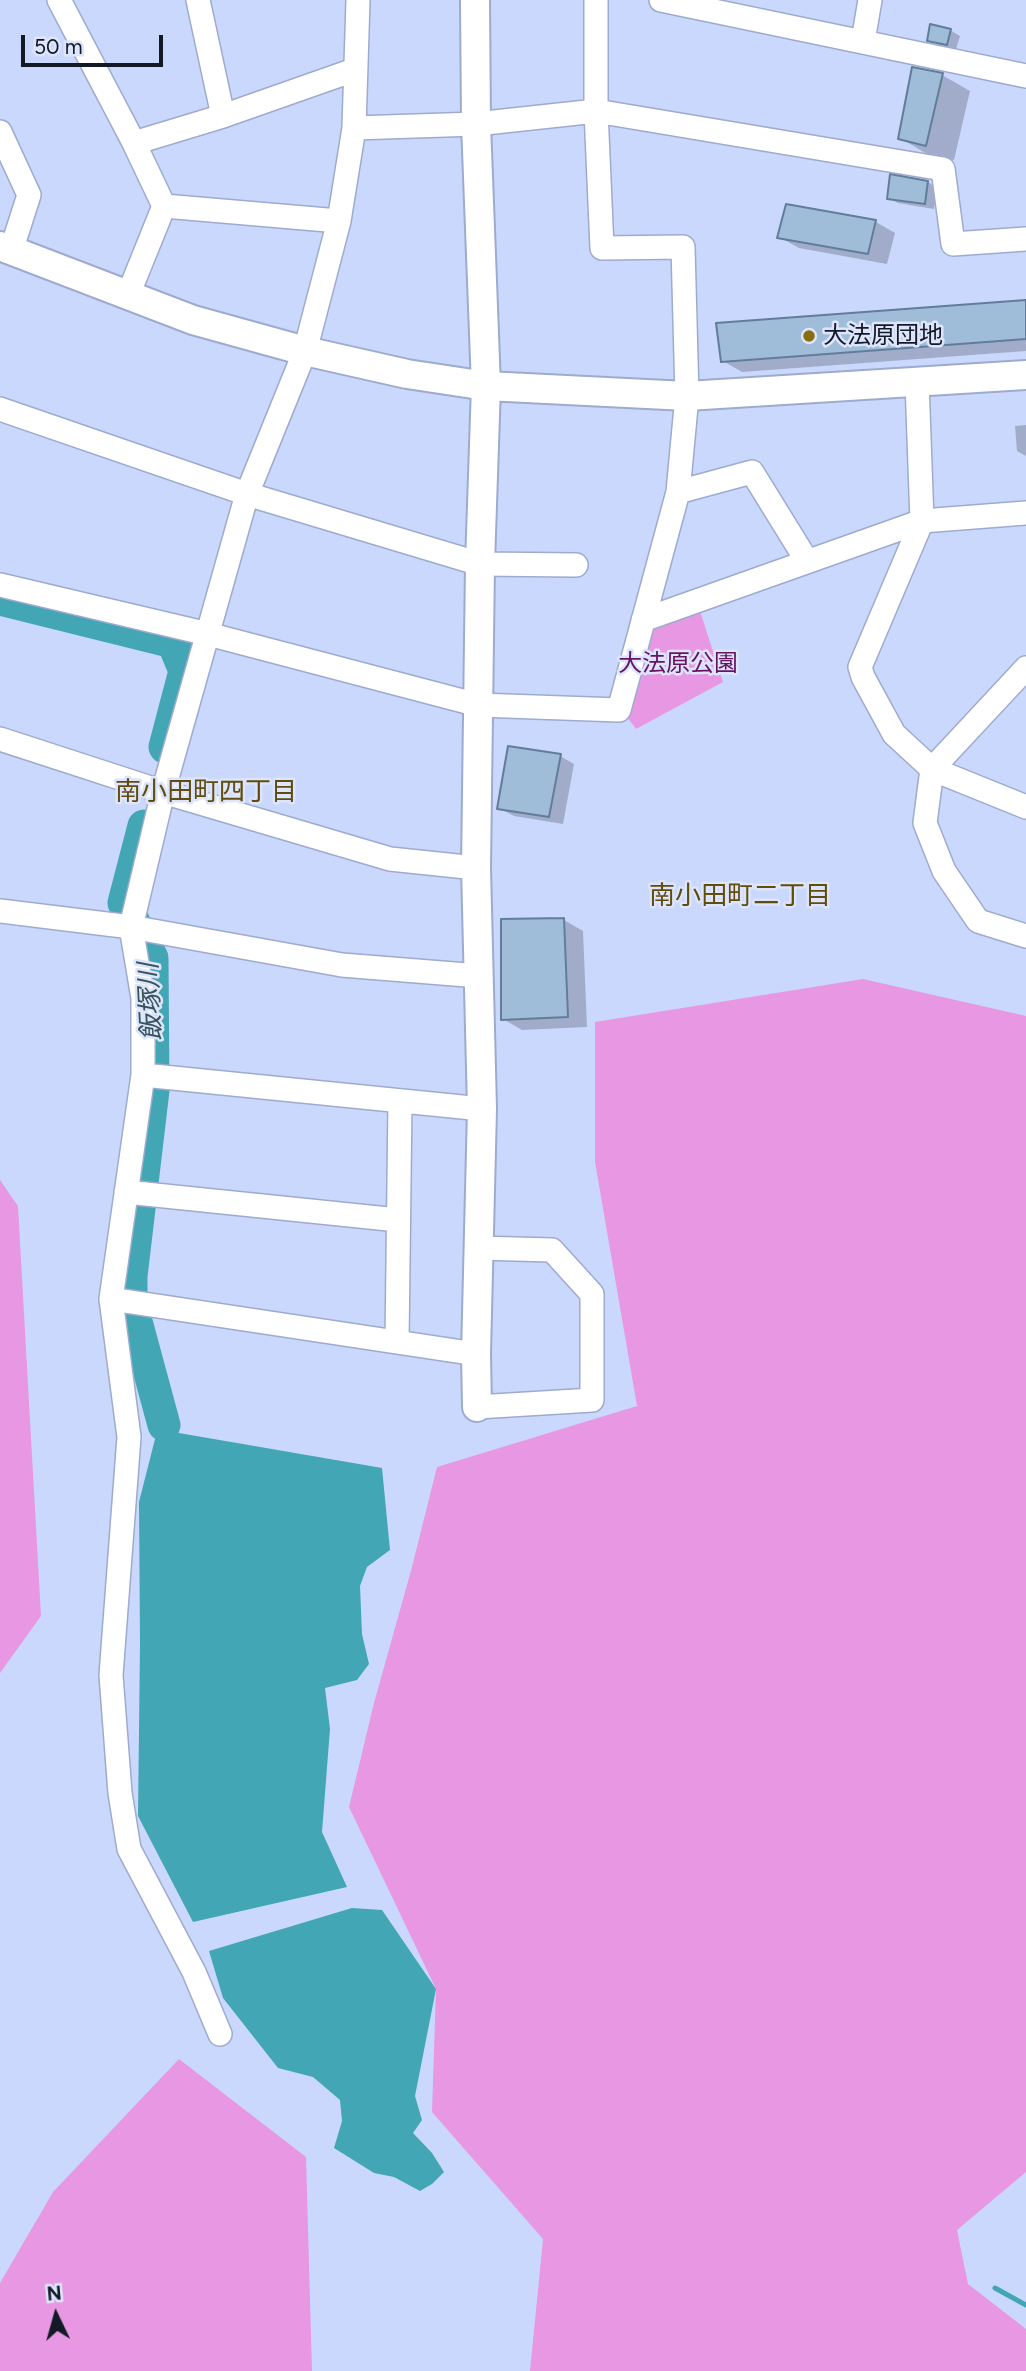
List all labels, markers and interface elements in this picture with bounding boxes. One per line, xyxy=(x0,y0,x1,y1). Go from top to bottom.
scale bar xyxy=(24,21,166,65)
text: 50 m xyxy=(34,34,83,59)
place label: 大法原団地 xyxy=(823,322,943,350)
marker: 大法原団地 xyxy=(801,328,817,344)
park label: 大法原公園 xyxy=(618,650,738,678)
district label: 南小田町四丁目 xyxy=(115,776,297,808)
district label: 南小田町二丁目 xyxy=(649,880,831,912)
water label: 飯塚川 xyxy=(133,962,169,1042)
north arrow xyxy=(21,2280,91,2350)
text: N xyxy=(46,2281,62,2306)

